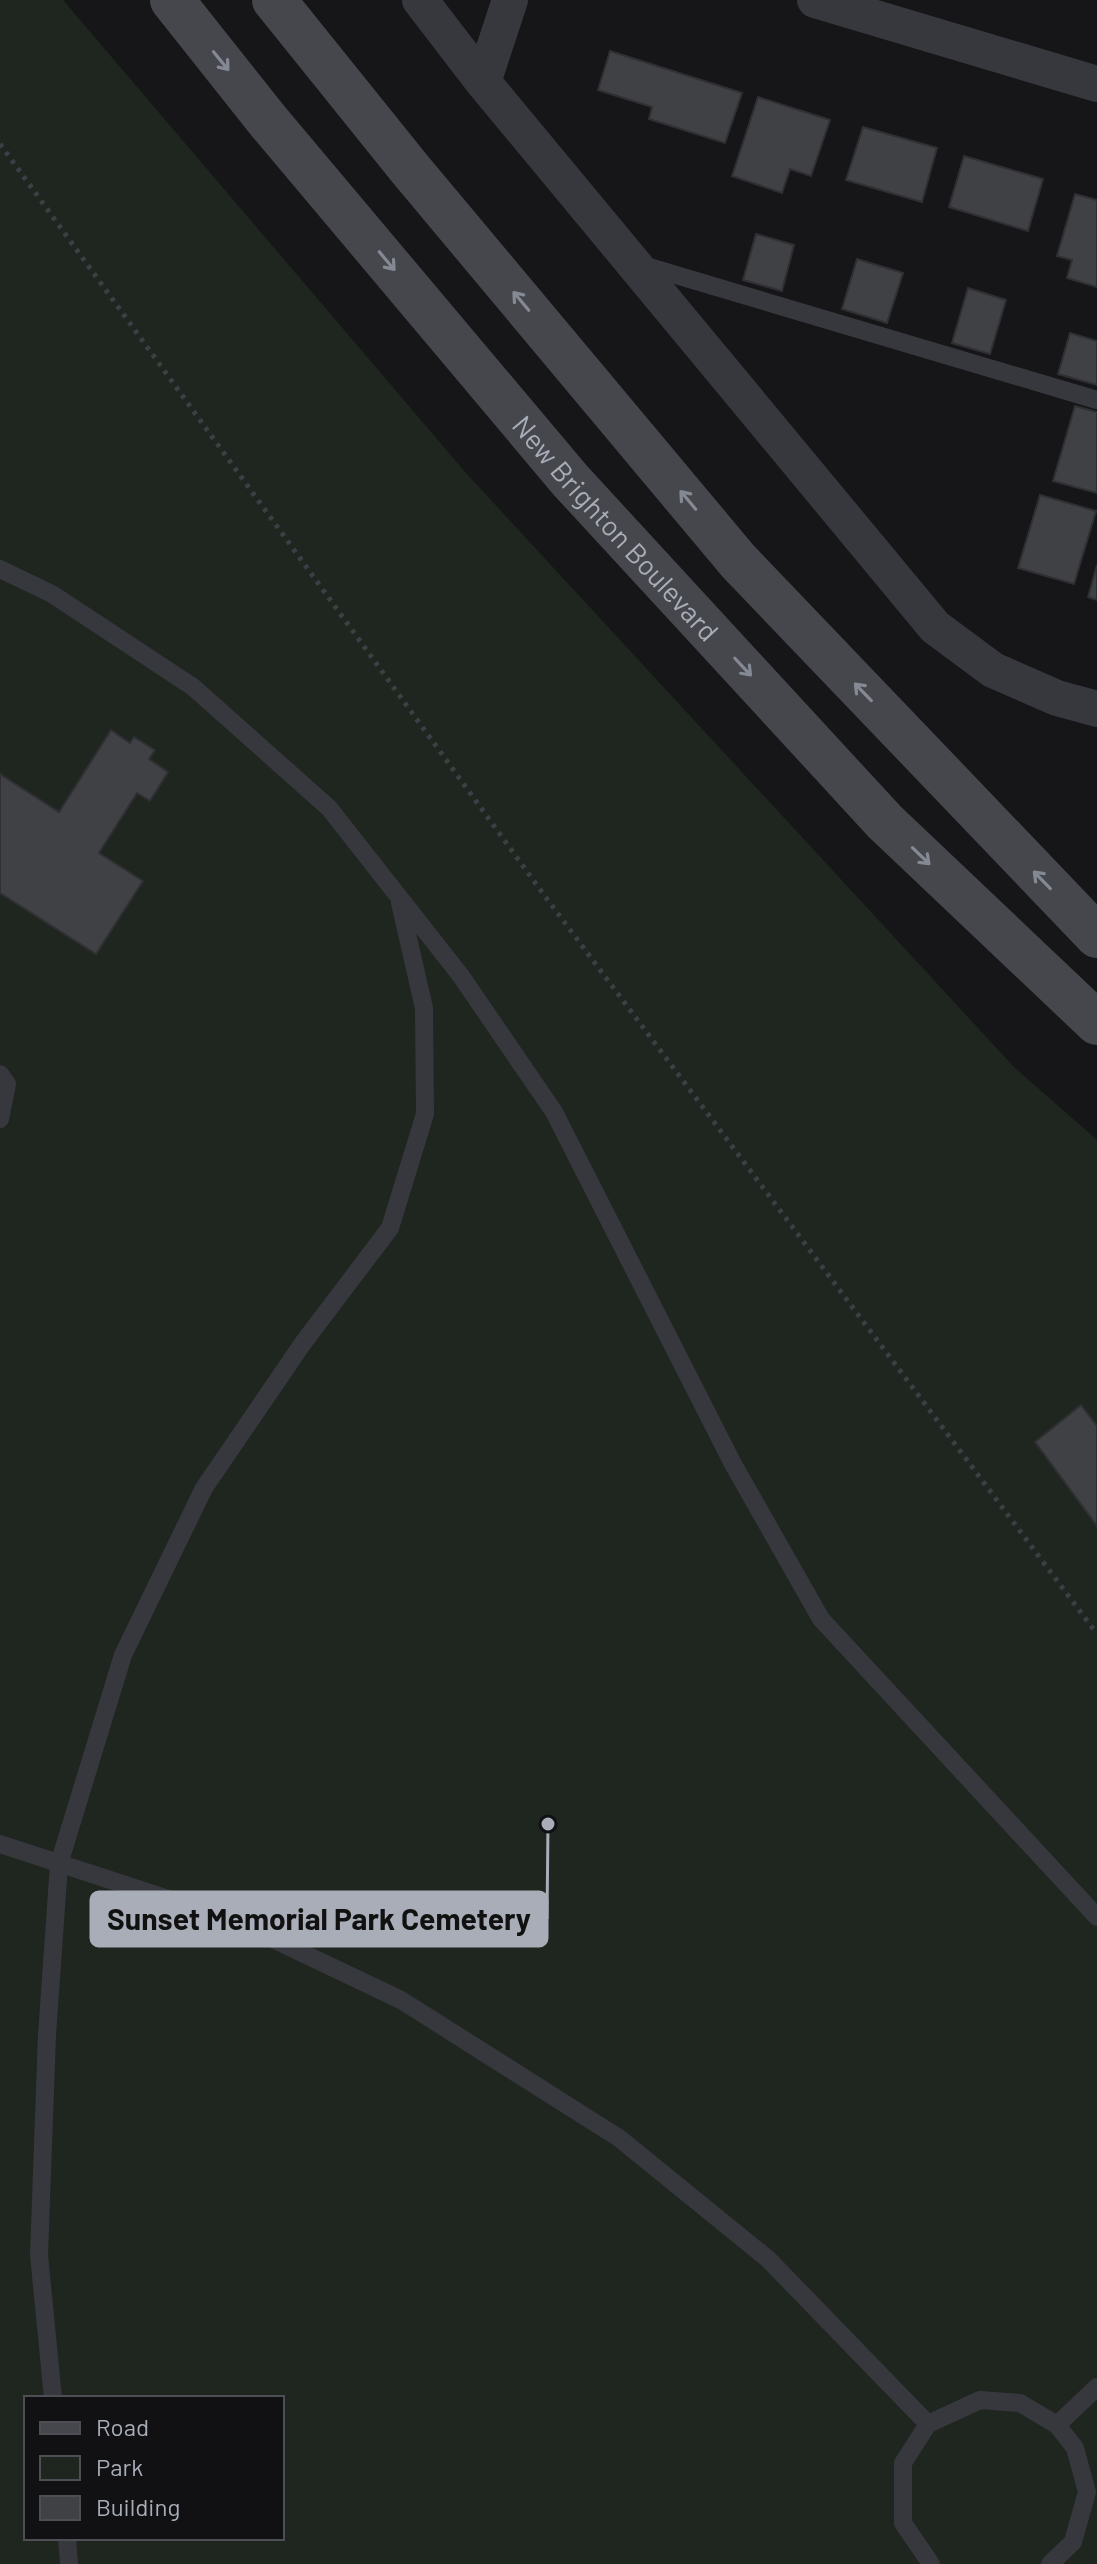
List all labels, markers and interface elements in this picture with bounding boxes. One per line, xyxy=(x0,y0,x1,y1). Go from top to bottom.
one-way arrow xyxy=(212,50,230,71)
one-way arrow xyxy=(378,251,396,271)
one-way arrow xyxy=(512,291,530,312)
street label: New Brighton Boulevard xyxy=(506,408,726,648)
one-way arrow xyxy=(679,491,697,511)
one-way arrow xyxy=(733,657,751,677)
one-way arrow xyxy=(854,682,873,702)
one-way arrow xyxy=(911,847,931,866)
one-way arrow xyxy=(1034,871,1052,891)
callout: Sunset Memorial Park Cemetery xyxy=(91,1892,547,1946)
text: Sunset Memorial Park Cemetery xyxy=(107,1900,531,1936)
legend xyxy=(24,2396,284,2540)
text: Road xyxy=(96,2412,149,2441)
text: Park xyxy=(96,2452,143,2481)
text: Building xyxy=(96,2492,180,2521)

